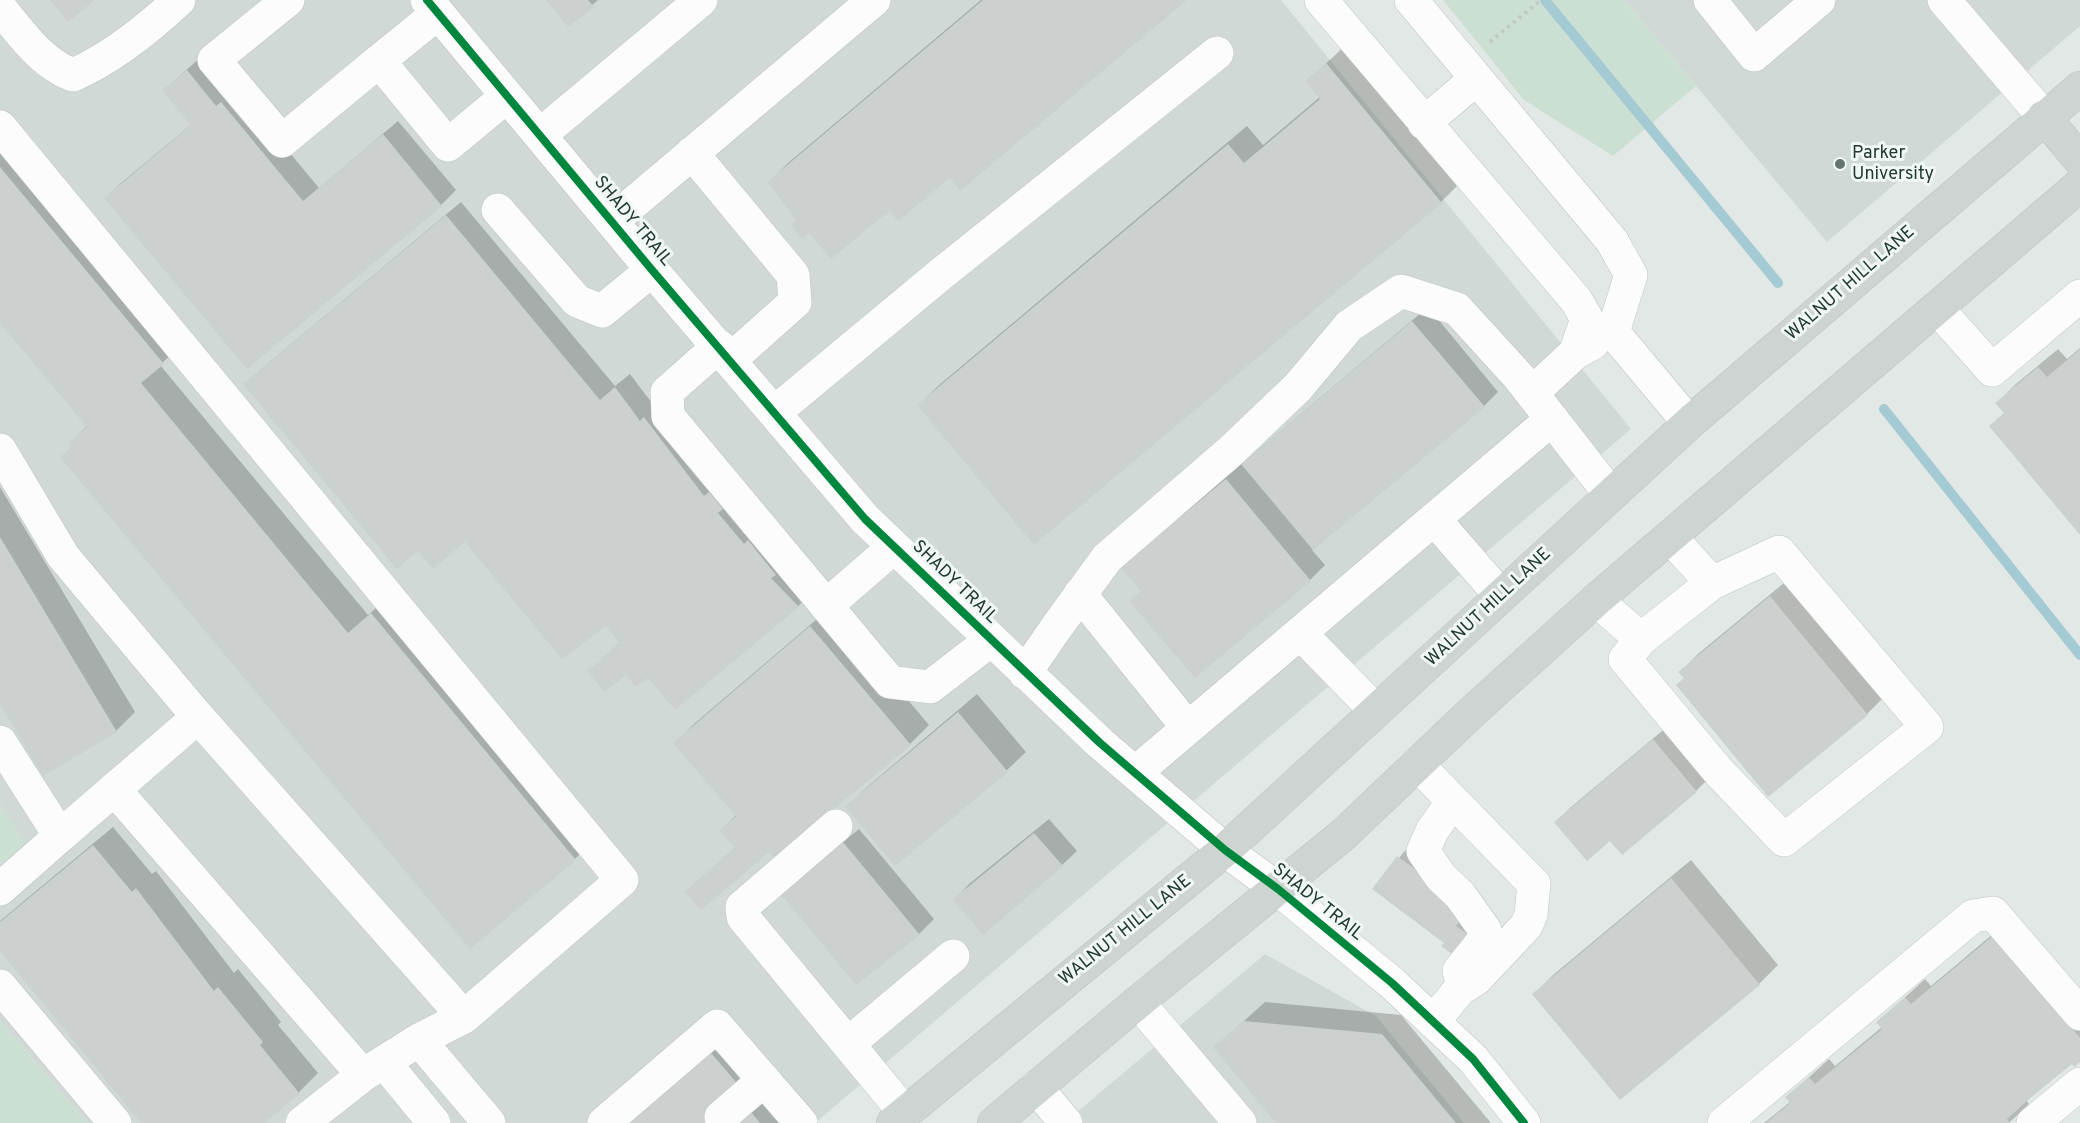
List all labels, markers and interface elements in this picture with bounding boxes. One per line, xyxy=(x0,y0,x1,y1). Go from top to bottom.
place label: Parker University xyxy=(1852,143,1934,186)
marker: Parker University xyxy=(1833,157,1847,171)
street label: SHADY TRAIL xyxy=(588,173,676,271)
street label: WALNUT HILL LANE xyxy=(1782,222,1920,346)
street label: SHADY TRAIL xyxy=(907,537,1001,629)
street label: WALNUT HILL LANE xyxy=(1422,544,1556,672)
street label: SHADY TRAIL xyxy=(1267,860,1367,946)
street label: WALNUT HILL LANE xyxy=(1056,871,1196,991)

